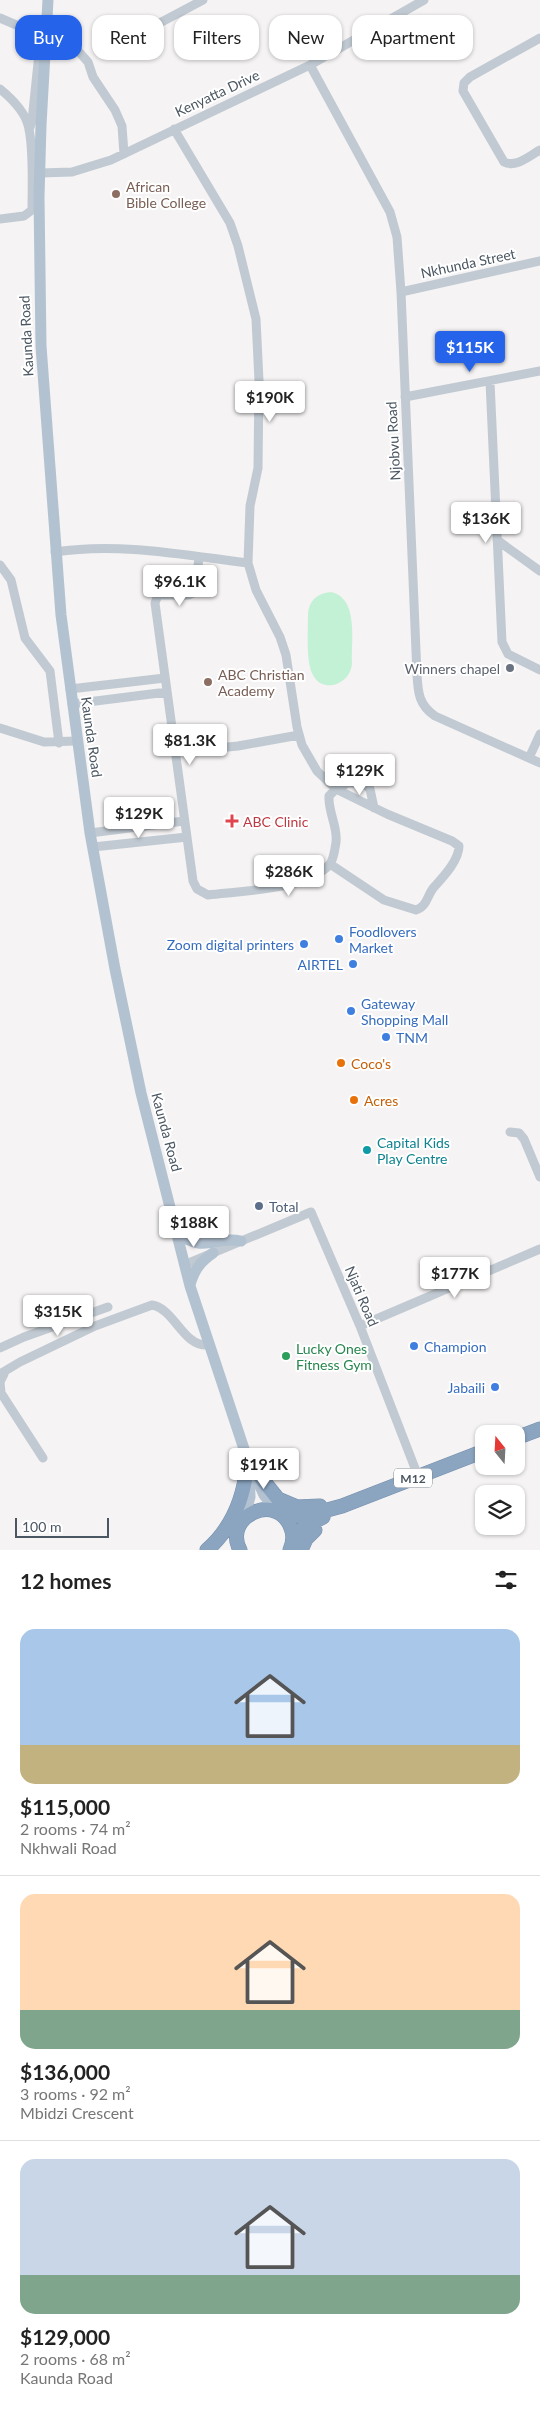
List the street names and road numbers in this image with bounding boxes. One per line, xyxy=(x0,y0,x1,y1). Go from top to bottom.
street label: Kenyatta Drive xyxy=(172,66,262,120)
street label: Nkhunda Street xyxy=(419,245,517,281)
street label: Kaunda Road xyxy=(15,295,37,377)
street label: Njobvu Road xyxy=(382,401,404,481)
street label: Kaunda Road xyxy=(78,696,106,778)
street label: Kaunda Road xyxy=(148,1091,186,1173)
street label: Njati Road xyxy=(342,1263,382,1329)
road number: M12 xyxy=(394,1469,432,1488)

